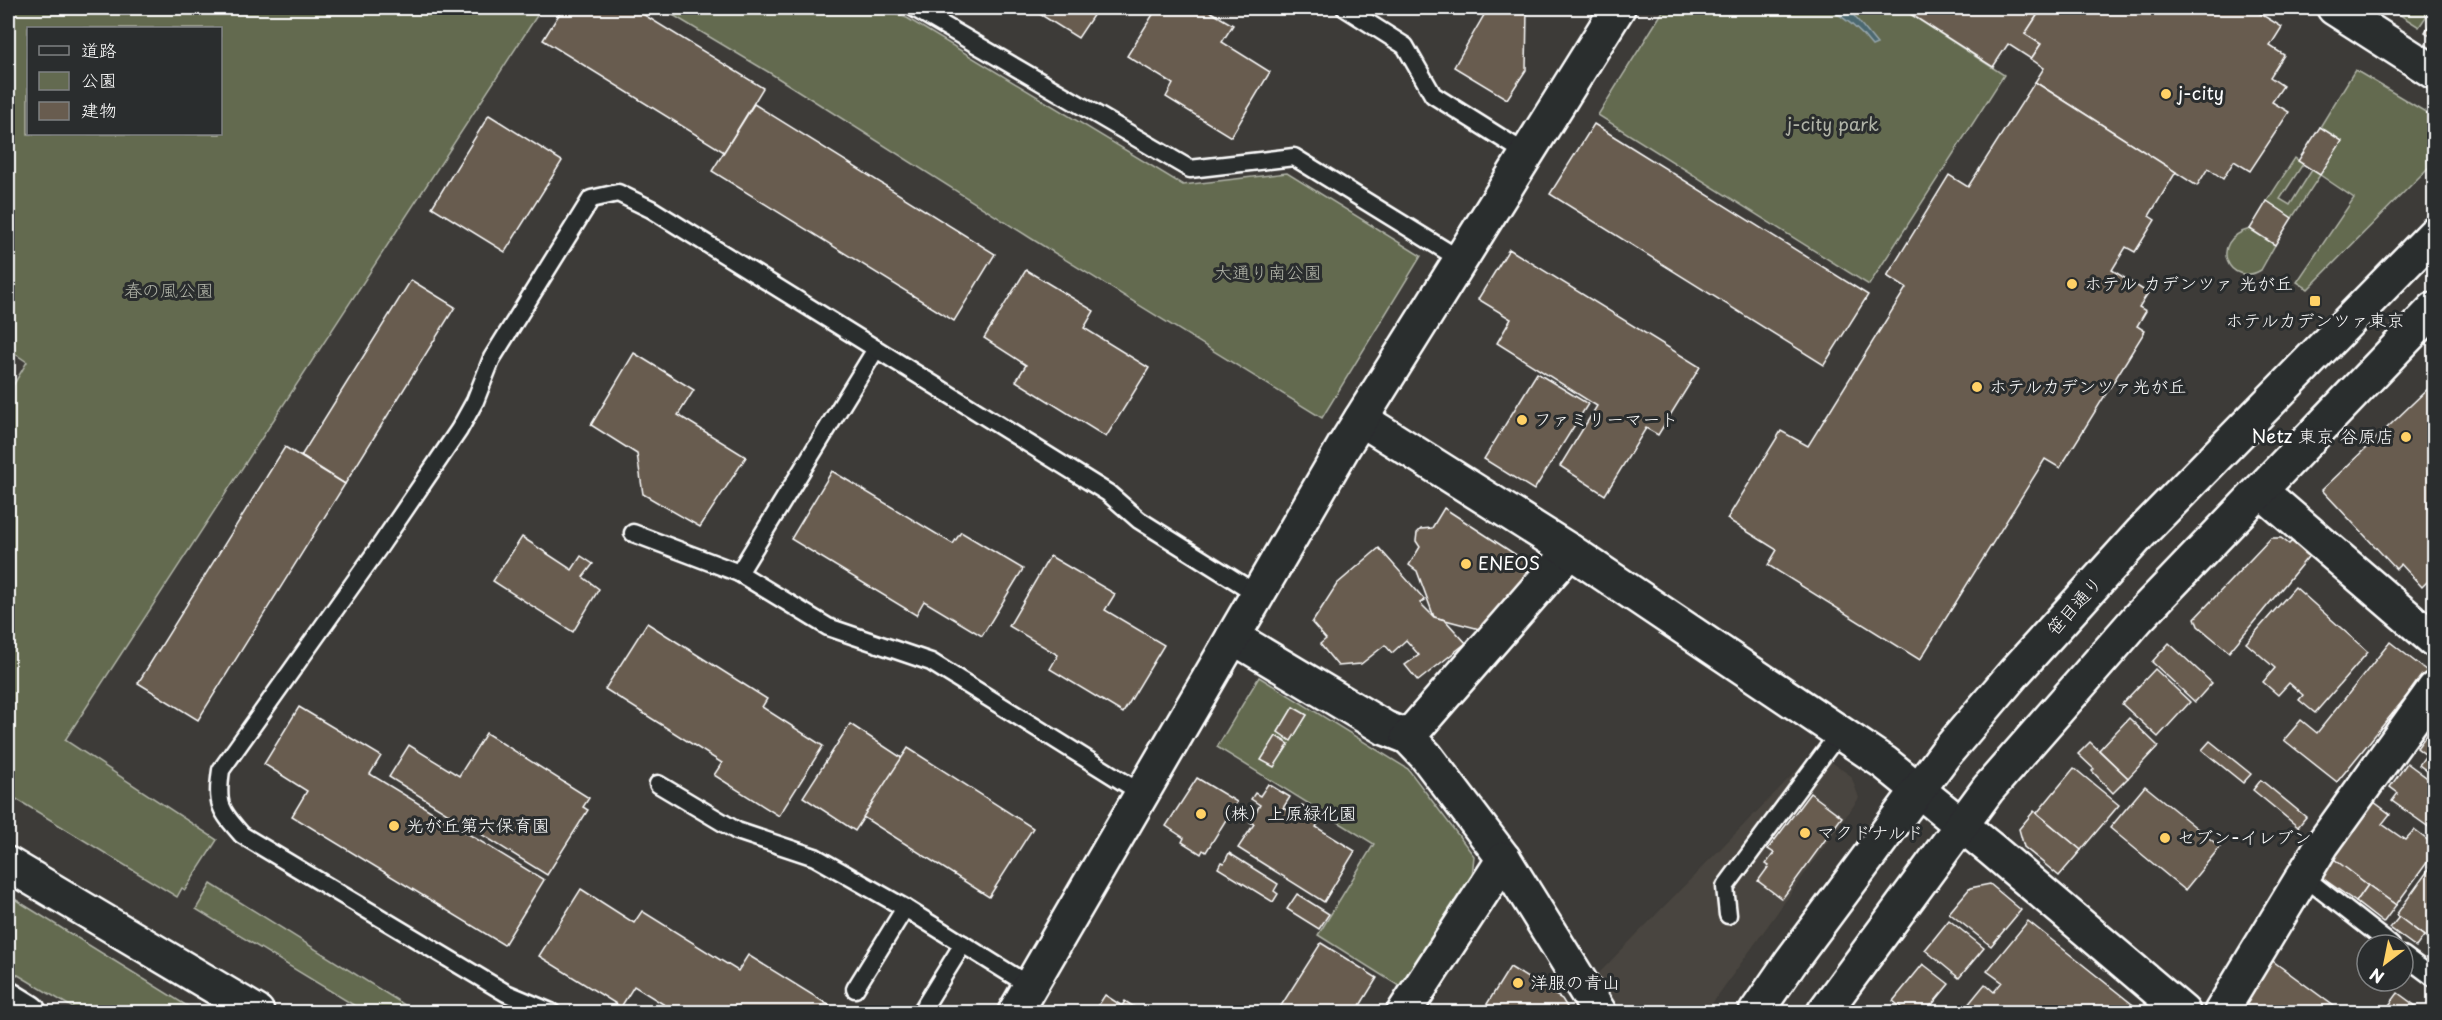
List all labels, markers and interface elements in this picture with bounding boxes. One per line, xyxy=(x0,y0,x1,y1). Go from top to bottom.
legend xyxy=(27,27,222,135)
text: 道路 xyxy=(81,36,117,63)
text: 公園 xyxy=(81,66,117,93)
place label: j-city xyxy=(2176,79,2224,106)
marker: j-city xyxy=(2159,87,2173,101)
text: 建物 xyxy=(81,96,117,123)
park label: j-city park xyxy=(1785,110,1879,137)
park label: 大通り南公園 xyxy=(1214,258,1322,285)
place label: ホテル カデンツァ 光が丘 xyxy=(2084,269,2293,296)
park label: 春の風公園 xyxy=(124,276,214,303)
marker: ホテル カデンツァ 光が丘 xyxy=(2065,277,2079,291)
marker: ホテルカデンツァ東京 xyxy=(2308,294,2322,308)
place label: ホテルカデンツァ東京 xyxy=(2225,306,2405,333)
place label: ホテルカデンツァ光が丘 xyxy=(1989,372,2186,399)
marker: ホテルカデンツァ光が丘 xyxy=(1970,380,1984,394)
place label: ファミリーマート xyxy=(1534,405,1678,432)
marker: ファミリーマート xyxy=(1515,413,1529,427)
place label: Netz 東京 谷原店 xyxy=(2251,422,2394,449)
marker: Netz 東京 谷原店 xyxy=(2399,430,2413,444)
place label: ENEOS xyxy=(1478,549,1540,576)
marker: ENEOS xyxy=(1459,557,1473,571)
street label: 笹目通り xyxy=(2040,569,2108,641)
place label: （株）上原緑化園 xyxy=(1213,799,1357,826)
marker: （株）上原緑化園 xyxy=(1194,807,1208,821)
place label: 光が丘第六保育園 xyxy=(406,811,550,838)
place label: マクドナルド xyxy=(1817,818,1924,845)
marker: 光が丘第六保育園 xyxy=(387,819,401,833)
place label: セブン-イレブン xyxy=(2177,823,2312,850)
marker: マクドナルド xyxy=(1798,826,1812,840)
marker: セブン-イレブン xyxy=(2158,831,2172,845)
north arrow xyxy=(2355,933,2415,993)
text: N xyxy=(2365,963,2388,990)
place label: 洋服の青山 xyxy=(1530,968,1620,995)
marker: 洋服の青山 xyxy=(1511,976,1525,990)

